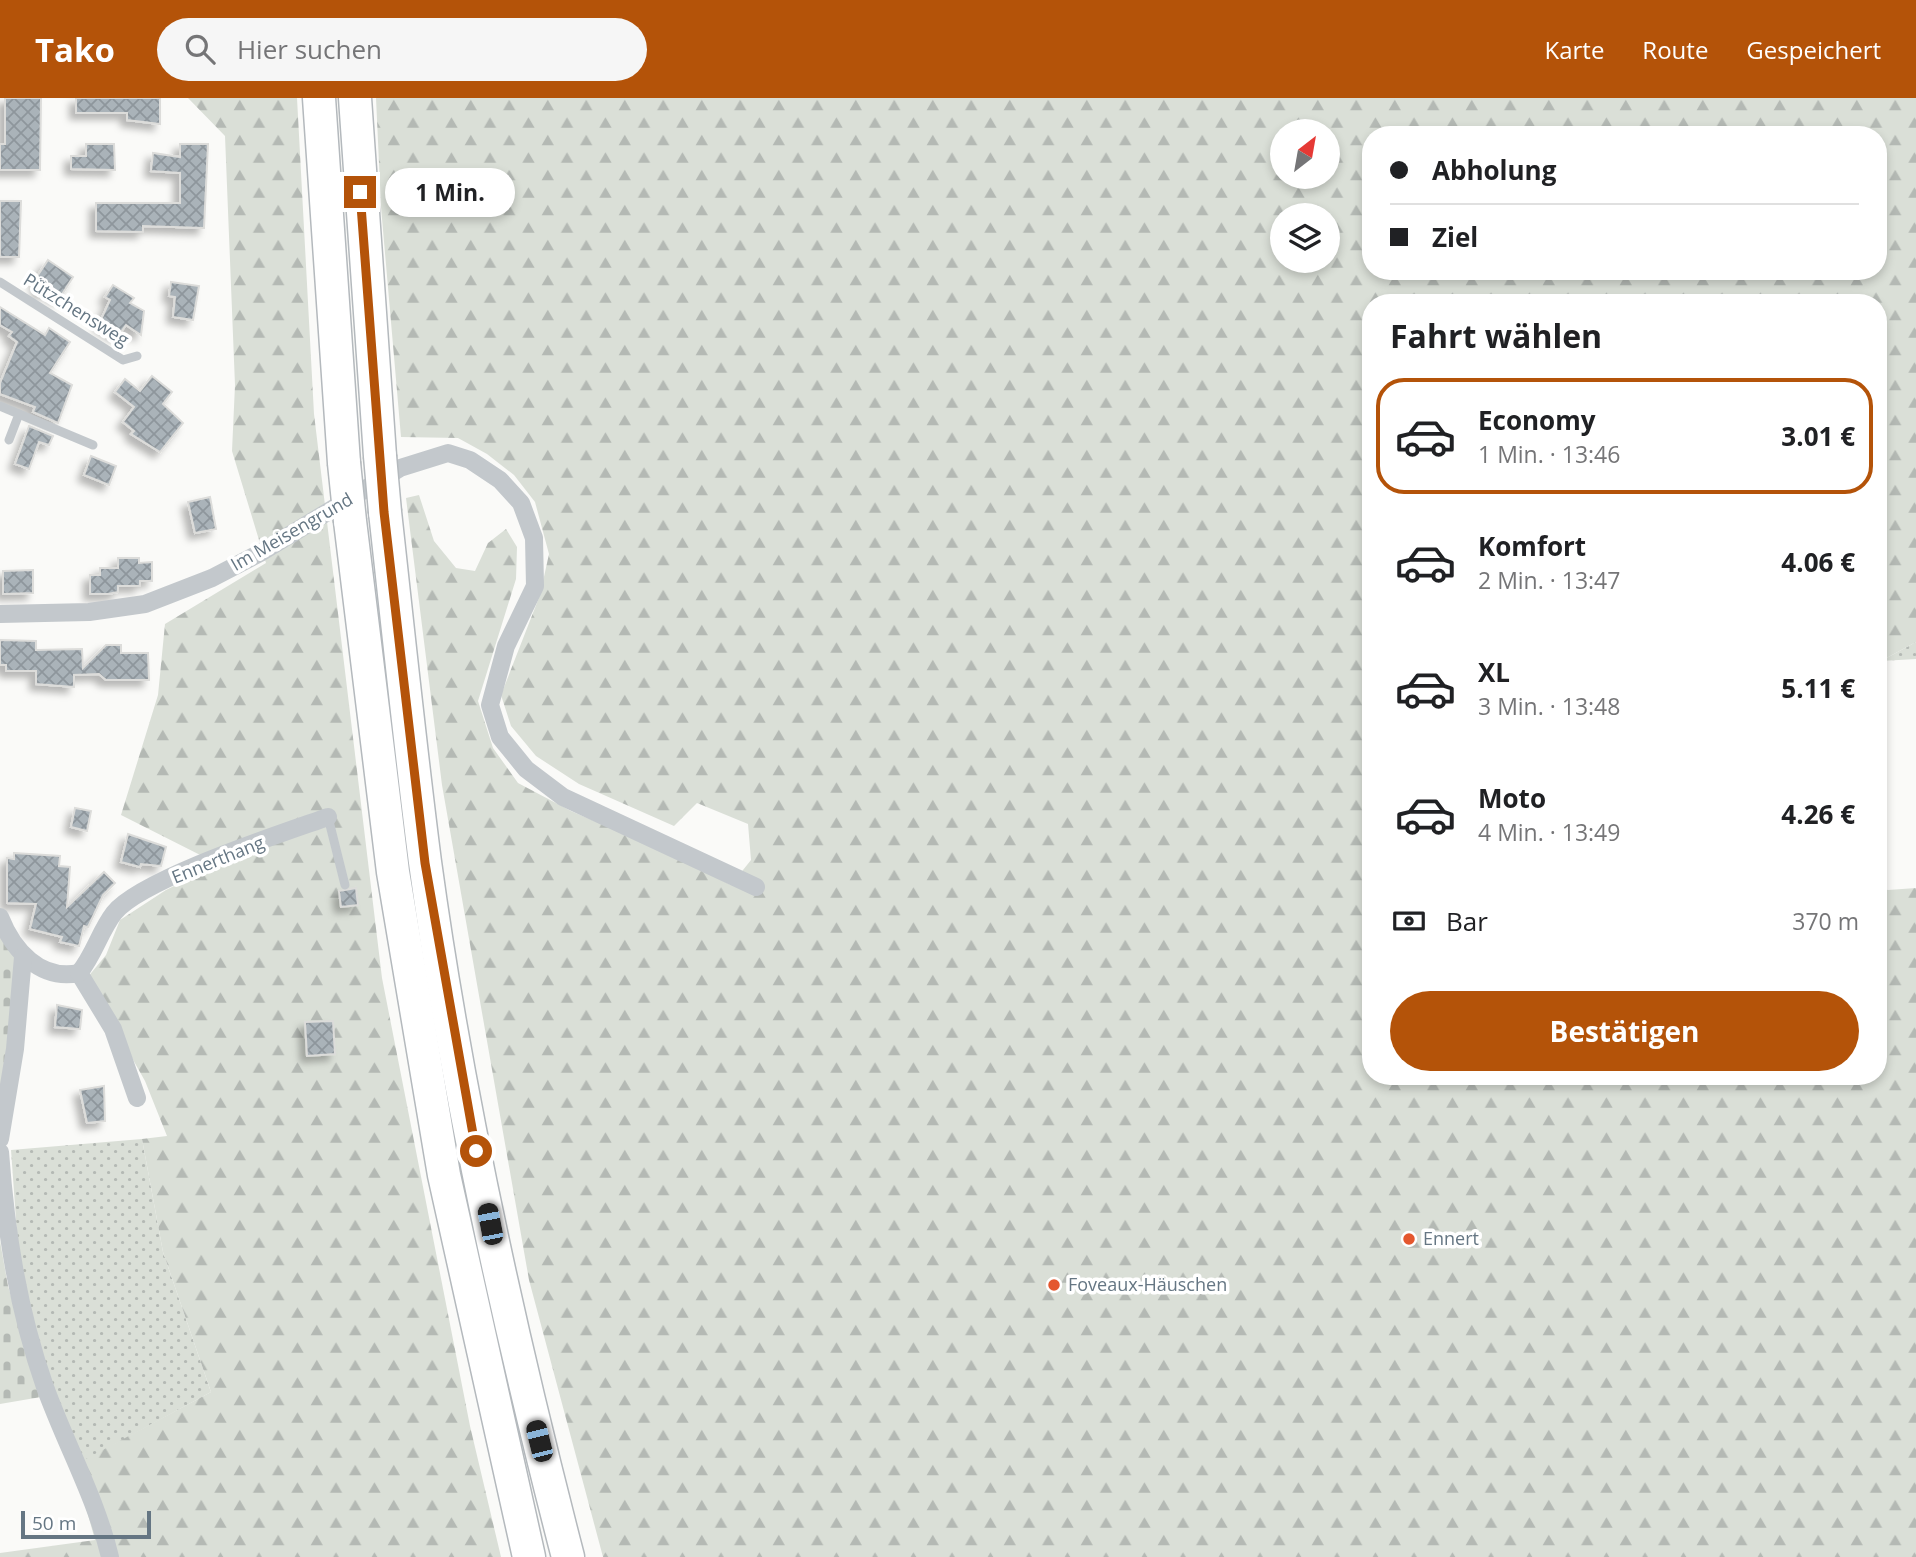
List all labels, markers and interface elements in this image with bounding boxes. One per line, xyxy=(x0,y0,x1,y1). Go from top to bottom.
search box xyxy=(157,18,647,81)
text: Tako xyxy=(35,27,115,72)
icon: search xyxy=(181,30,219,68)
text: Hier suchen xyxy=(237,31,382,67)
text: Karte xyxy=(1544,33,1604,66)
text: Route xyxy=(1642,33,1708,66)
text: Gespeichert xyxy=(1746,33,1881,66)
north arrow xyxy=(1270,119,1340,189)
map controls xyxy=(1270,119,1340,273)
text: Abholung xyxy=(1432,152,1556,188)
callout: 1 Min. xyxy=(384,168,514,217)
route end xyxy=(344,176,376,208)
text: 1 Min. xyxy=(415,176,485,208)
button: layers xyxy=(1270,203,1340,273)
text: Ziel xyxy=(1432,219,1478,255)
street label: Pützchensweg xyxy=(19,267,134,351)
text: Fahrt wählen xyxy=(1390,314,1602,357)
text: Economy xyxy=(1478,402,1596,438)
icon: car xyxy=(1394,405,1457,468)
text: 3.01 € xyxy=(1781,418,1855,454)
text: 1 Min. · 13:46 xyxy=(1478,438,1620,470)
street label: Im Meisengrund xyxy=(226,486,357,576)
text: Komfort xyxy=(1478,528,1586,564)
icon: car xyxy=(1394,531,1457,594)
text: 4.06 € xyxy=(1781,544,1855,580)
text: 2 Min. · 13:47 xyxy=(1478,564,1620,596)
text: XL xyxy=(1478,654,1510,690)
icon: car xyxy=(1394,657,1457,720)
text: 5.11 € xyxy=(1781,670,1855,706)
text: 3 Min. · 13:48 xyxy=(1478,690,1620,722)
text: Moto xyxy=(1478,780,1546,816)
icon: car xyxy=(1394,783,1457,846)
text: 4.26 € xyxy=(1781,796,1855,832)
text: 4 Min. · 13:49 xyxy=(1478,816,1620,848)
street label: Ennerthang xyxy=(168,830,268,889)
icon: cash xyxy=(1390,902,1428,940)
text: Bar xyxy=(1446,903,1488,939)
text: 370 m xyxy=(1792,905,1859,937)
button: Bestätigen xyxy=(1390,991,1859,1071)
route start xyxy=(460,1135,492,1167)
car xyxy=(476,1201,505,1247)
place label: Ennert xyxy=(1423,1226,1479,1250)
marker: Ennert xyxy=(1401,1231,1417,1247)
place label: Foveaux-Häuschen xyxy=(1068,1272,1227,1296)
marker: Foveaux-Häuschen xyxy=(1046,1277,1062,1293)
car xyxy=(524,1418,555,1464)
scale bar xyxy=(21,1508,150,1540)
text: 50 m xyxy=(32,1510,76,1536)

